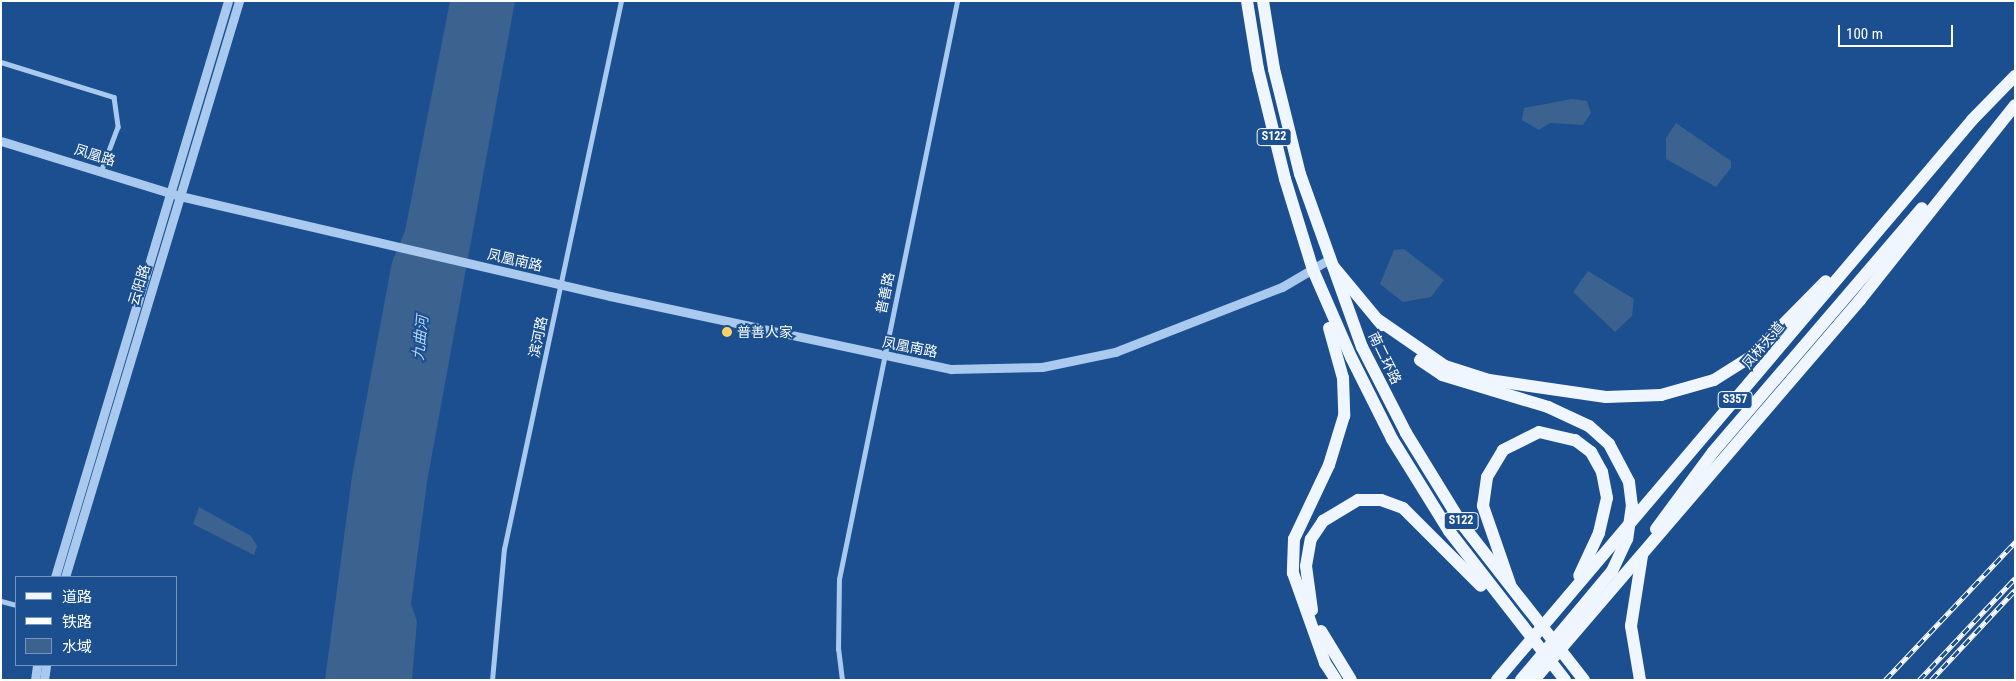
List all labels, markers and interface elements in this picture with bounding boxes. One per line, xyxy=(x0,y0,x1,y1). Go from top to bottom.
scale bar xyxy=(1841,15,1956,47)
text: 100 m xyxy=(1846,25,1883,43)
road number: S122 xyxy=(1256,128,1292,146)
street label: 凤凰路 xyxy=(72,141,118,169)
street label: 凤凰南路 xyxy=(486,246,544,274)
street label: 云阳路 xyxy=(125,262,153,308)
street label: 普善路 xyxy=(872,271,898,315)
water label: 九曲河 xyxy=(410,315,432,361)
street label: 滨河路 xyxy=(525,315,551,359)
street label: 凤林大道 xyxy=(1739,318,1787,372)
place label: 普善人家 xyxy=(737,324,793,340)
marker: 普善人家 xyxy=(721,326,733,338)
street label: 南二环路 xyxy=(1365,329,1405,387)
street label: 凤凰南路 xyxy=(881,333,939,361)
road number: S357 xyxy=(1718,390,1752,410)
road number: S122 xyxy=(1444,512,1478,530)
legend xyxy=(15,576,178,666)
text: 道路 xyxy=(62,588,92,606)
text: 铁路 xyxy=(62,613,92,631)
text: 水域 xyxy=(62,638,92,656)

